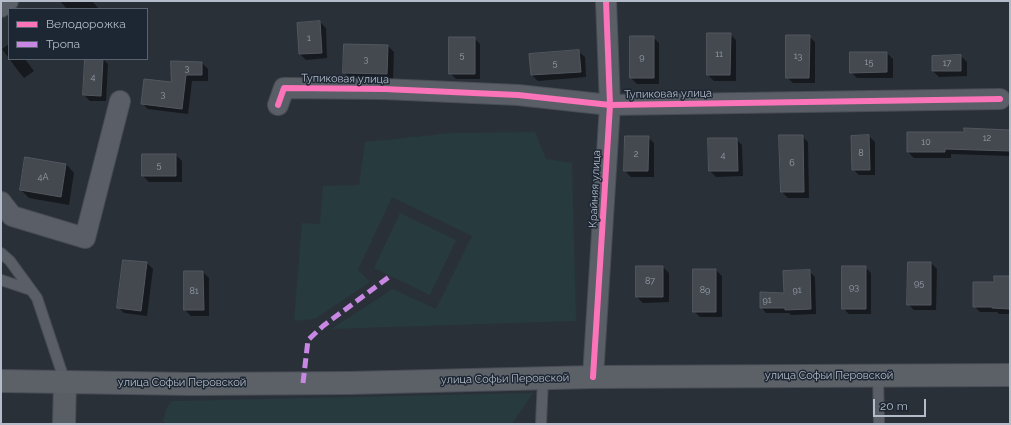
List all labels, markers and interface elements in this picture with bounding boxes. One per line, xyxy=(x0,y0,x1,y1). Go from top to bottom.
legend xyxy=(8,8,148,60)
text: Велодорожка xyxy=(46,17,126,31)
house number: 1 xyxy=(307,33,311,43)
text: Тропа xyxy=(46,37,80,51)
house number: 11 xyxy=(715,49,723,59)
house number: 5 xyxy=(460,50,464,60)
house number: 13 xyxy=(794,51,802,61)
house number: 9 xyxy=(639,52,645,62)
house number: 3 xyxy=(364,54,368,64)
house number: 15 xyxy=(865,57,873,67)
house number: 5 xyxy=(553,58,557,68)
house number: 17 xyxy=(943,58,951,68)
house number: 3 xyxy=(185,63,189,73)
house number: 4 xyxy=(91,72,95,82)
street label: Тупиковая улица xyxy=(301,72,389,86)
street label: Тупиковая улица xyxy=(624,87,712,101)
house number: 3 xyxy=(161,89,165,99)
house number: 12 xyxy=(983,133,991,143)
house number: 10 xyxy=(921,137,931,147)
house number: 8 xyxy=(858,148,864,158)
house number: 2 xyxy=(634,149,638,159)
street label: Крайняя улица xyxy=(586,150,604,228)
house number: 4 xyxy=(721,150,725,160)
house number: 6 xyxy=(789,158,795,168)
house number: 5 xyxy=(157,160,161,170)
house number: 4А xyxy=(38,172,48,182)
house number: 87 xyxy=(645,276,655,286)
house number: 95 xyxy=(914,278,924,288)
house number: 93 xyxy=(849,282,859,292)
house number: 89 xyxy=(700,285,710,295)
house number: 91 xyxy=(792,285,802,295)
house number: 81 xyxy=(189,286,199,296)
house number: 91 xyxy=(762,295,772,305)
street label: улица Софьи Перовской xyxy=(765,369,893,383)
street label: улица Софьи Перовской xyxy=(441,371,569,387)
street label: улица Софьи Перовской xyxy=(118,376,246,390)
scale bar xyxy=(875,391,928,417)
text: 20 m xyxy=(880,399,908,413)

